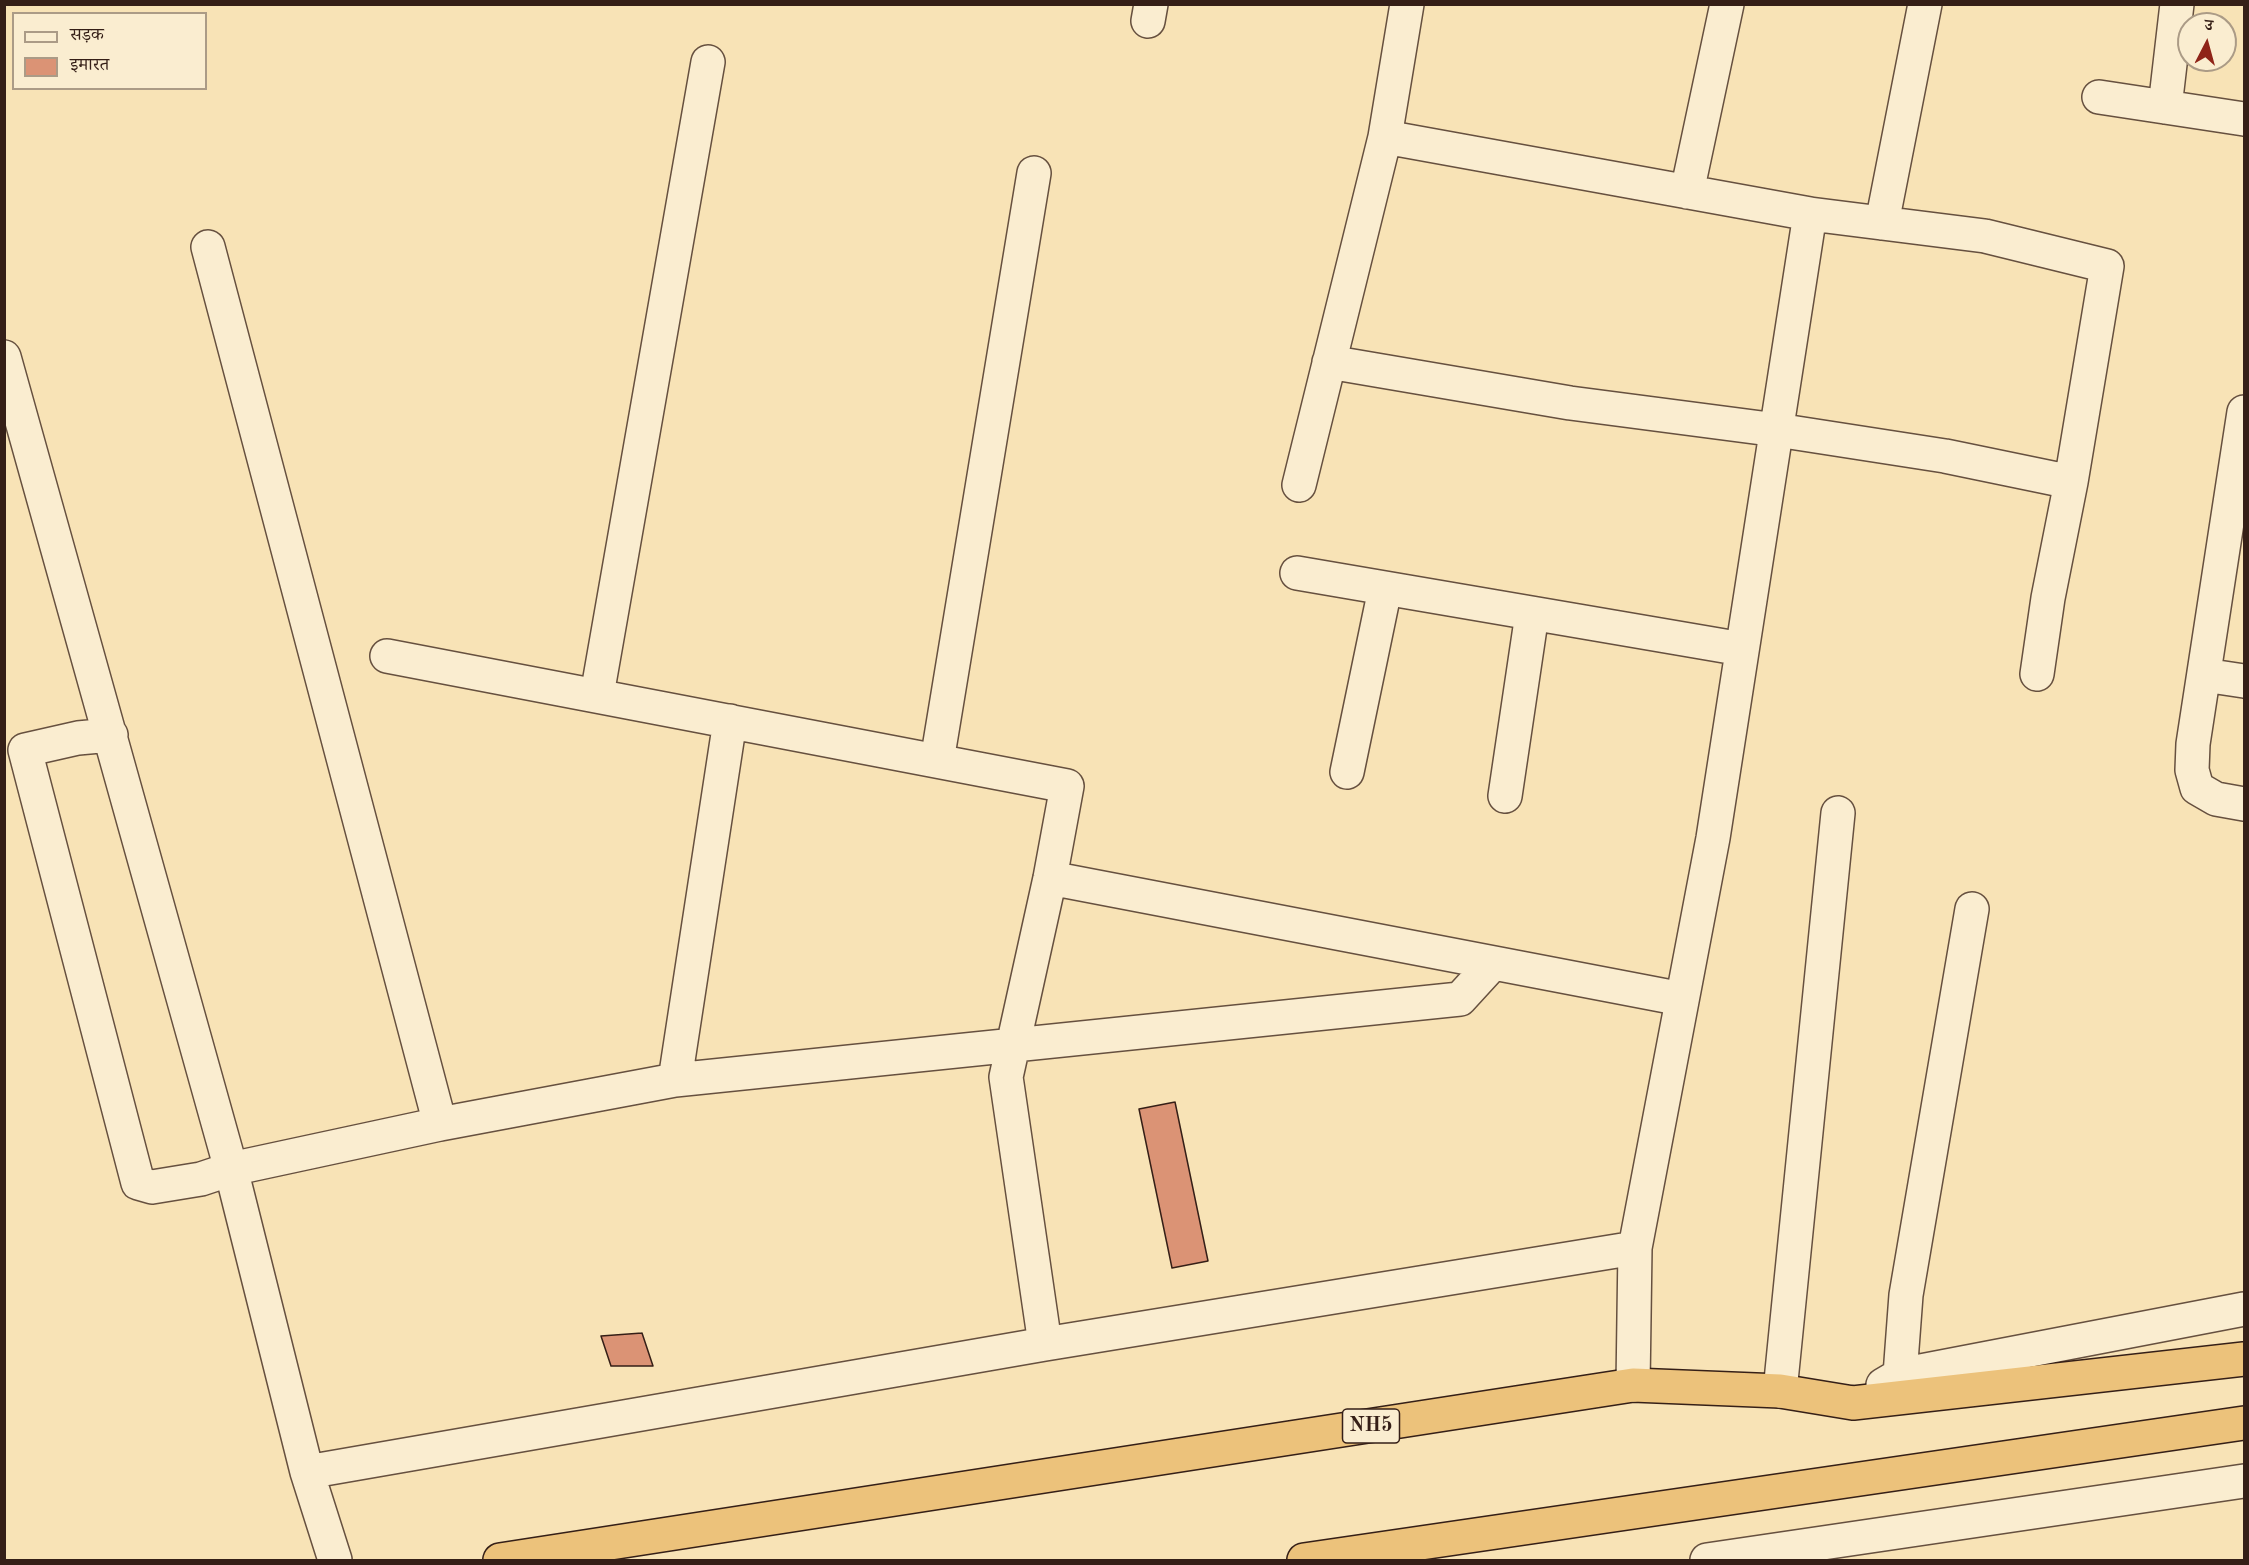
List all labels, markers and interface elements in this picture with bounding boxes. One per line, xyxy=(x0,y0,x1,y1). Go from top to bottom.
legend xyxy=(12,12,207,90)
north arrow xyxy=(2177,12,2237,72)
text: उ xyxy=(2204,18,2214,34)
text: सड़क xyxy=(70,26,104,44)
text: इमारत xyxy=(70,56,109,74)
road number: NH5 xyxy=(1342,1409,1400,1443)

